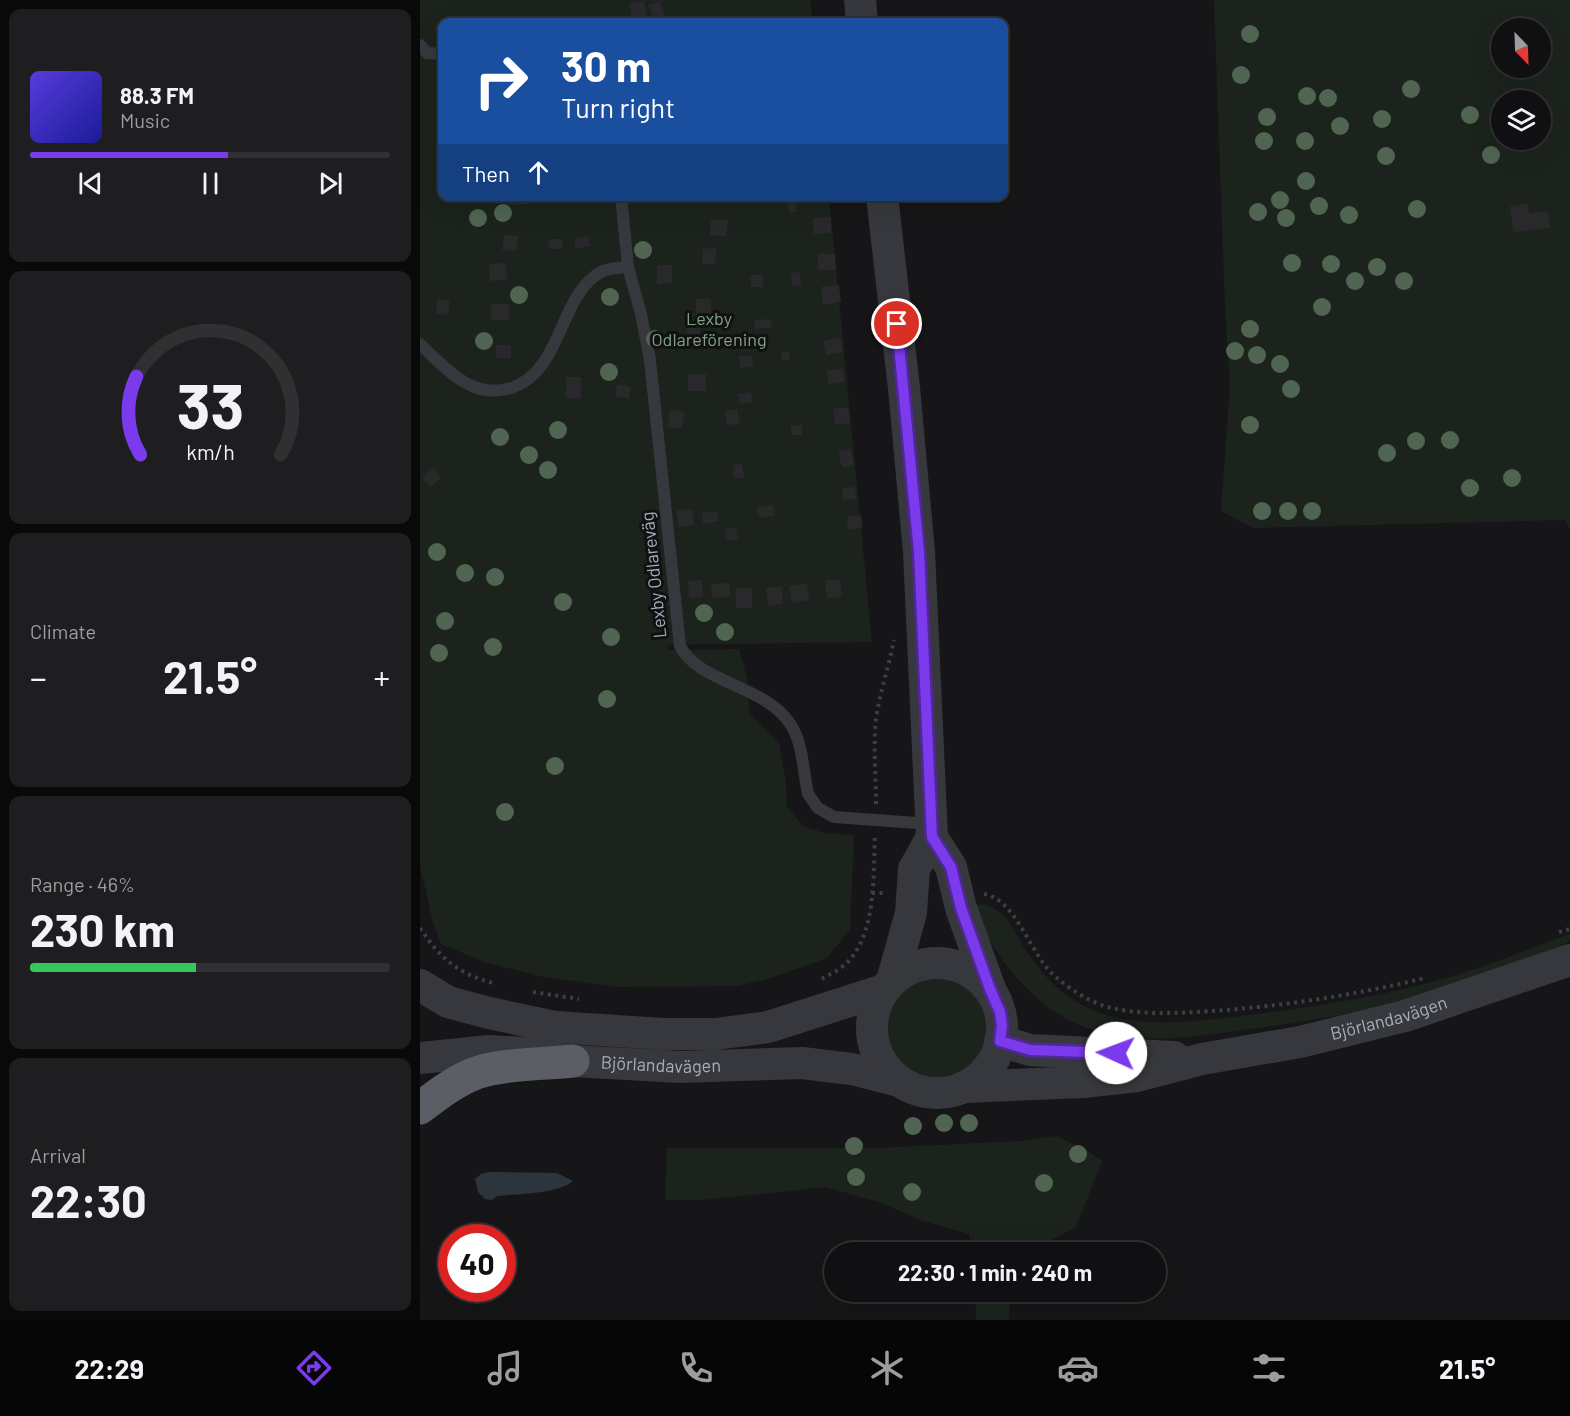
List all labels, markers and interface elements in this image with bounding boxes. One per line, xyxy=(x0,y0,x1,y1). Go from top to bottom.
north arrow xyxy=(1491,18,1551,78)
map controls xyxy=(1491,18,1551,150)
text: 30 m xyxy=(561,40,651,90)
icon: right xyxy=(462,42,540,120)
text: 88.3 FM xyxy=(120,82,194,108)
button: layers xyxy=(1491,90,1551,150)
text: Turn right xyxy=(561,91,675,123)
text: Music xyxy=(120,108,170,132)
icon: ahead xyxy=(522,156,555,189)
text: Then xyxy=(462,160,510,186)
icon: previous xyxy=(74,167,107,200)
icon: pause xyxy=(194,167,227,200)
icon: next xyxy=(314,167,347,200)
pin xyxy=(871,298,922,349)
park label: Lexby Odlareförening xyxy=(651,307,767,350)
icon: arrive xyxy=(880,307,913,340)
text: 33 xyxy=(176,367,244,441)
text: km/h xyxy=(186,439,234,464)
street label: Lexby Odlareväg xyxy=(635,511,671,639)
text: Climate xyxy=(30,619,96,643)
text: 21.5° xyxy=(163,649,257,703)
text: − xyxy=(30,657,47,697)
text: + xyxy=(374,657,390,697)
text: Range · 46% xyxy=(30,872,135,896)
text: 230 km xyxy=(30,902,175,956)
street label: Björlandavägen xyxy=(1328,991,1450,1044)
position arrow xyxy=(1084,1021,1148,1085)
street label: Björlandavägen xyxy=(600,1051,721,1077)
text: Arrival xyxy=(30,1143,86,1167)
text: 22:30 xyxy=(30,1173,147,1227)
speed limit sign: 40 xyxy=(438,1224,516,1302)
text: 22:30 · 1 min · 240 m xyxy=(898,1259,1092,1285)
icon: directions xyxy=(293,1347,335,1389)
icon: music xyxy=(484,1347,526,1389)
icon: phone xyxy=(675,1347,717,1389)
icon: climate xyxy=(866,1347,908,1389)
icon: car xyxy=(1057,1347,1099,1389)
icon: filters xyxy=(1248,1347,1290,1389)
text: 22:29 xyxy=(74,1352,144,1384)
text: 21.5° xyxy=(1439,1352,1495,1384)

